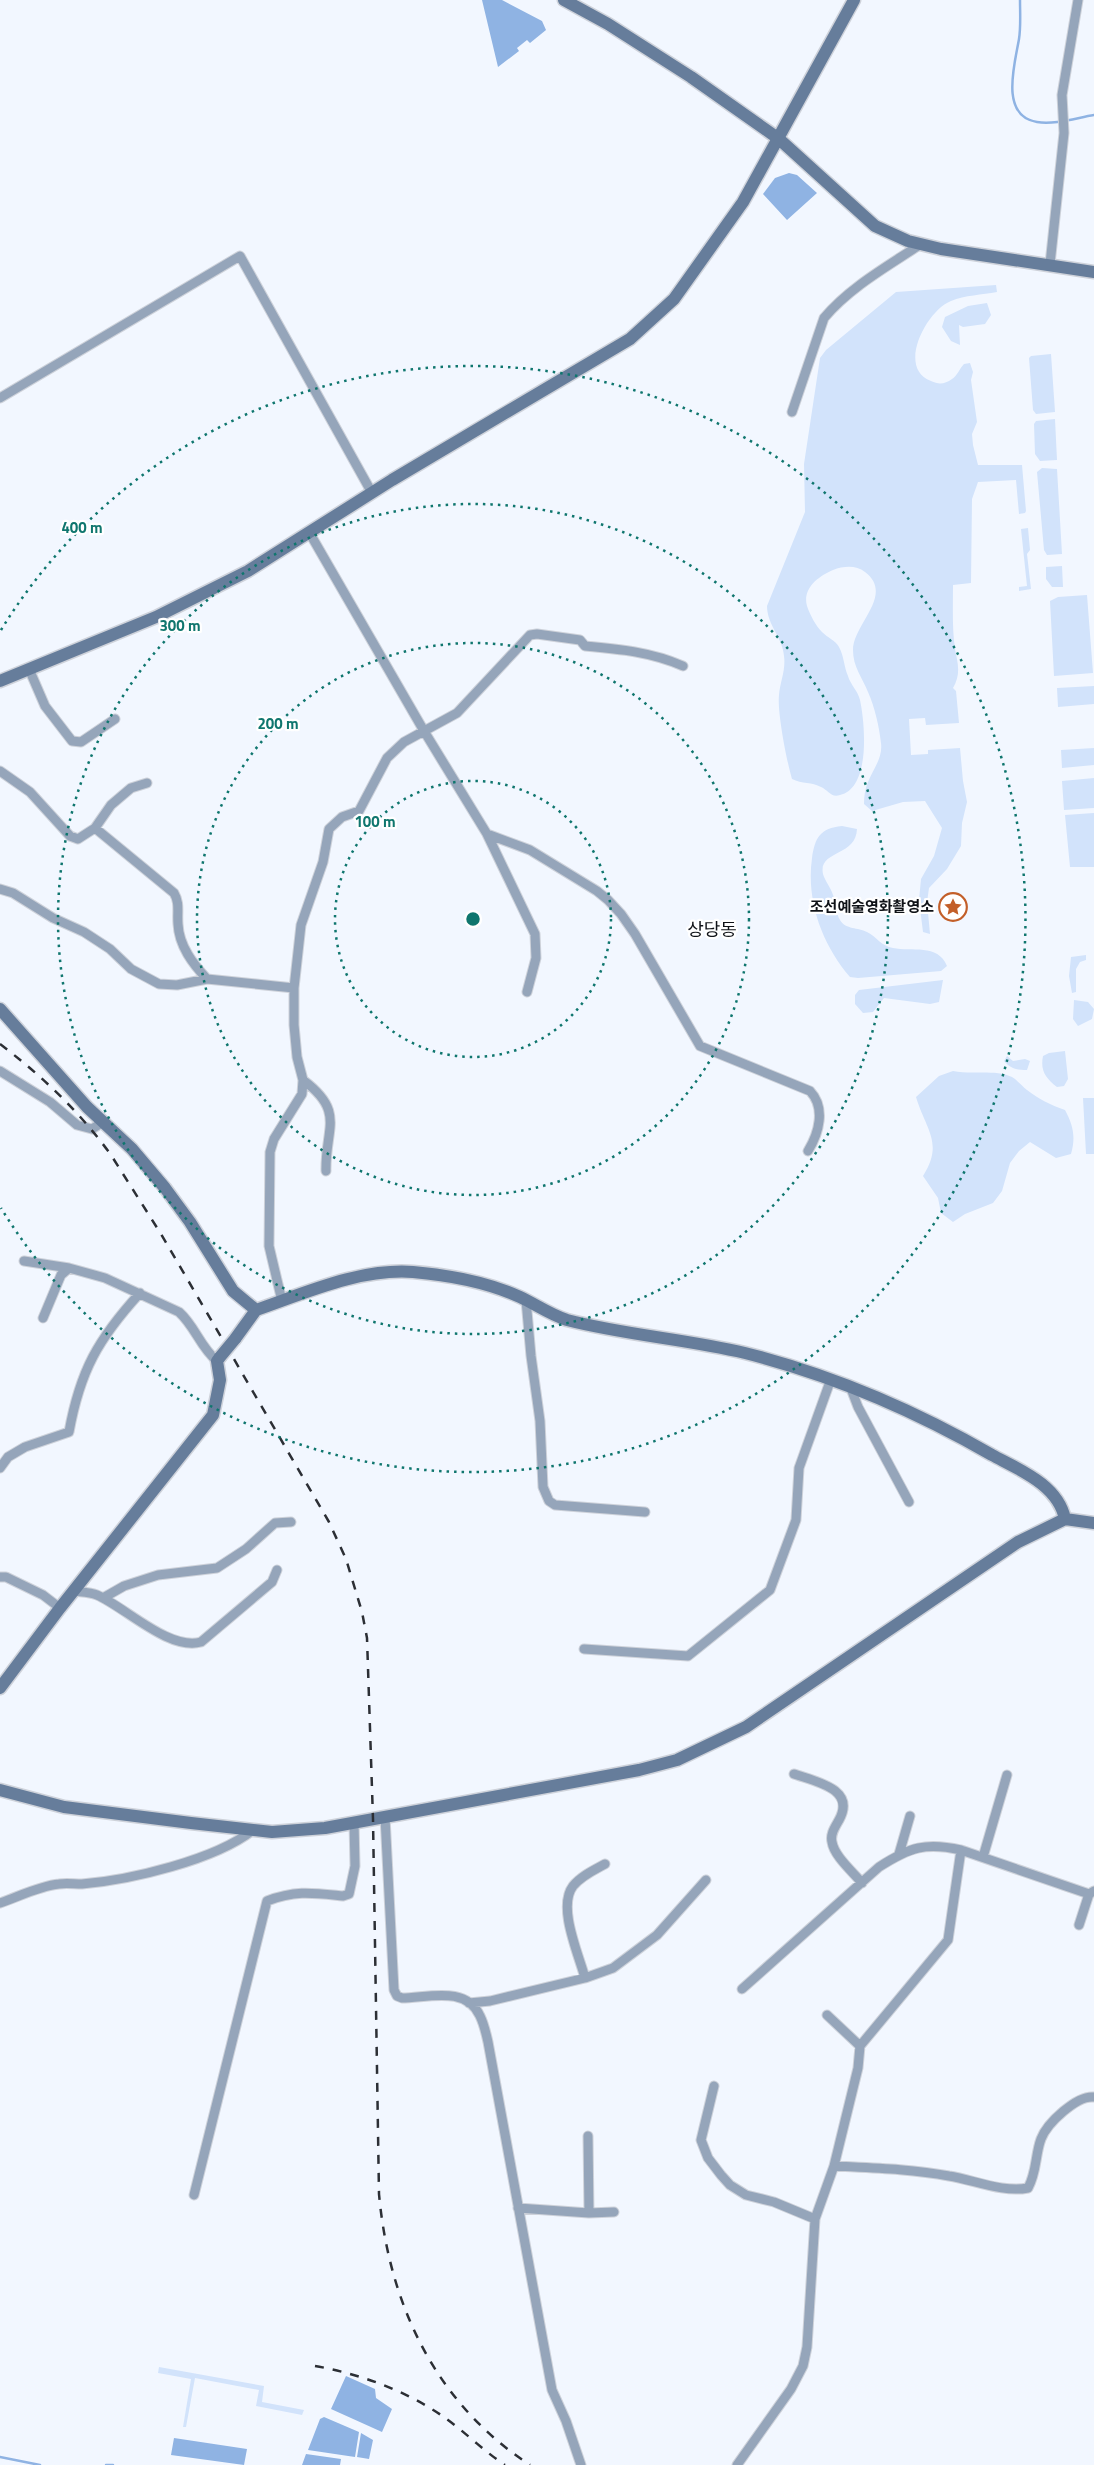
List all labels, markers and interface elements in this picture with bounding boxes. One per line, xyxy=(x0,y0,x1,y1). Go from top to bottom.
text: 400 m xyxy=(61,516,103,539)
text: 300 m xyxy=(159,614,201,637)
text: 200 m xyxy=(257,712,299,735)
text: 100 m xyxy=(354,810,396,833)
place icon: 조선예술영화촬영소 xyxy=(938,892,968,922)
place label: 조선예술영화촬영소 xyxy=(810,895,934,918)
centre of rings xyxy=(464,910,482,928)
district label: 상당동 xyxy=(687,916,737,943)

